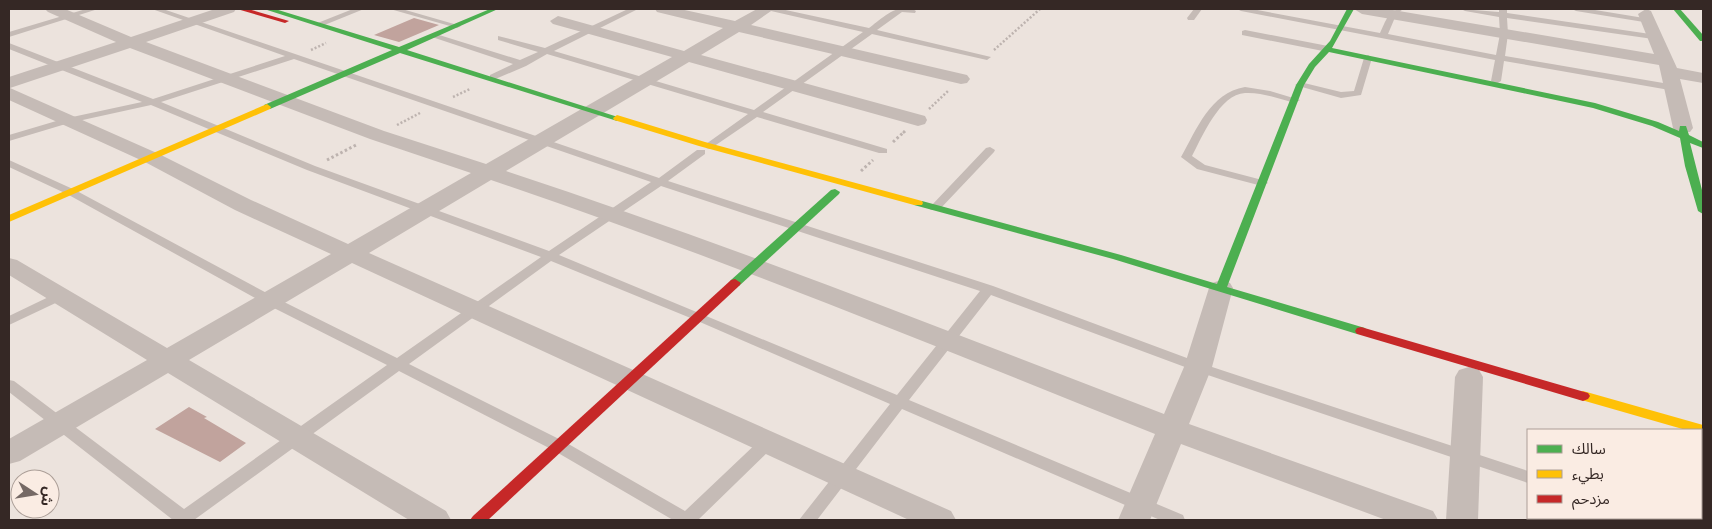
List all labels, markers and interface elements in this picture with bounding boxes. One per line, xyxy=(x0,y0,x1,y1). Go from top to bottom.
legend xyxy=(1527,429,1702,519)
text: سالك xyxy=(1572,440,1606,458)
text: بطيء xyxy=(1572,465,1604,485)
north arrow xyxy=(10,469,60,519)
text: ش xyxy=(37,485,59,508)
text: مزدحم xyxy=(1572,490,1610,510)

